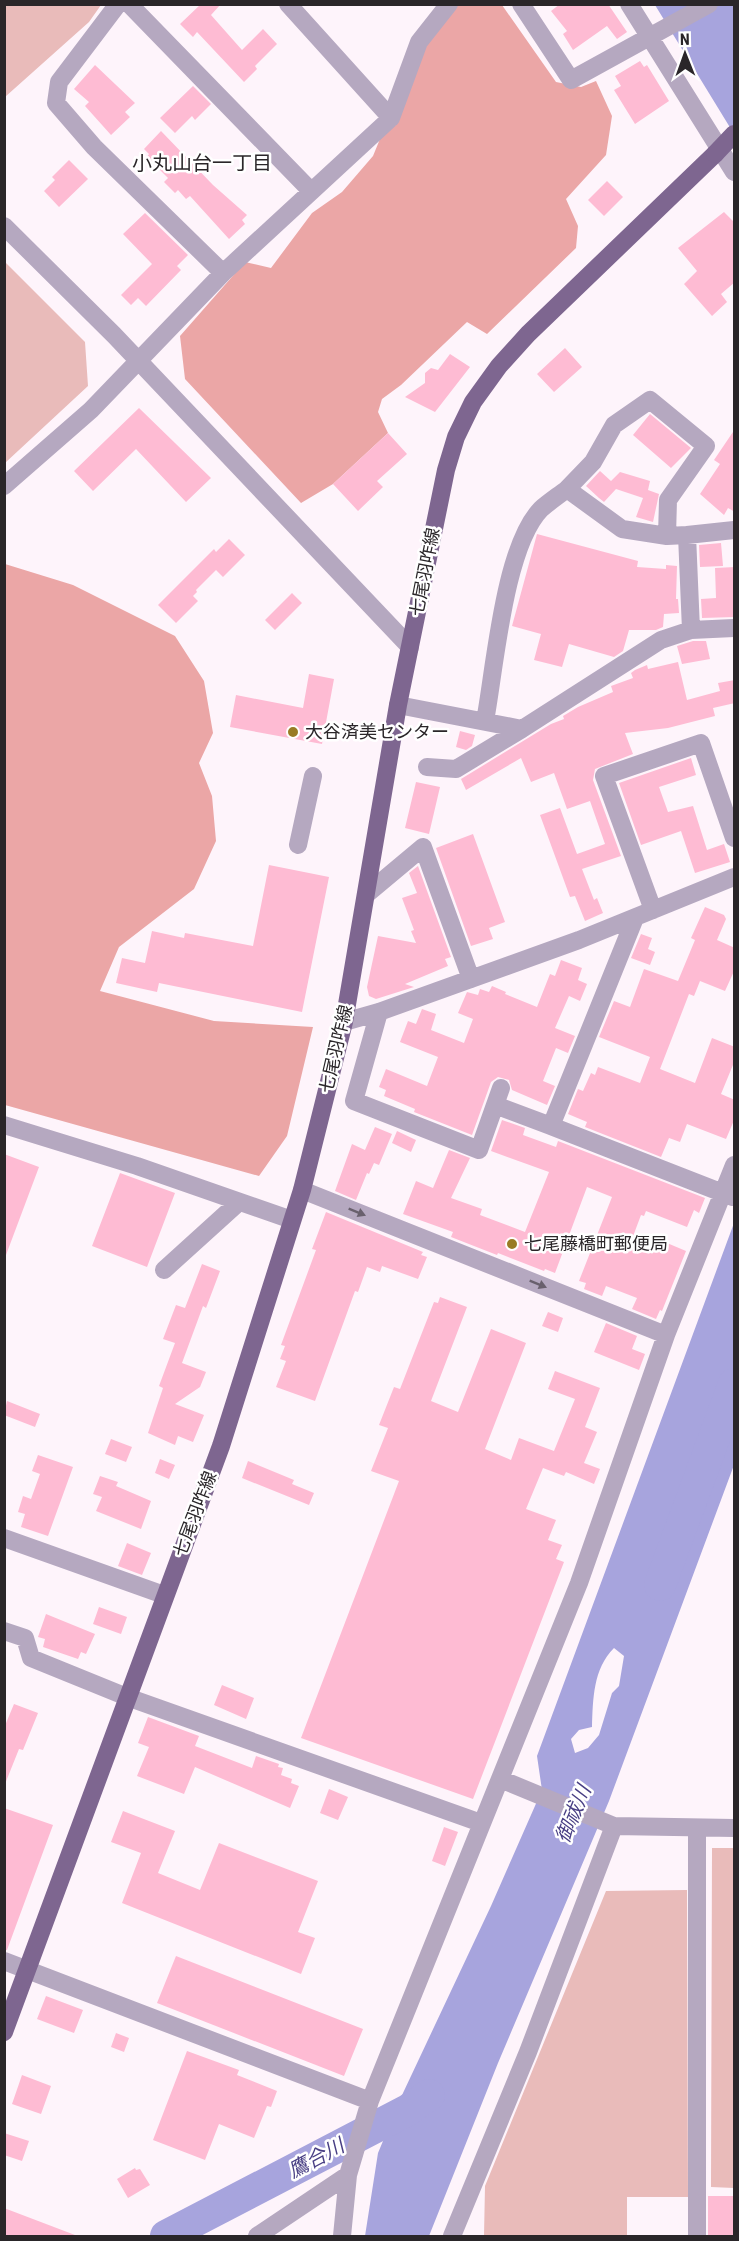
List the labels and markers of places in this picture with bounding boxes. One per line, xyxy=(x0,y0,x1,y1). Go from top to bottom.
place label: 大谷済美センター xyxy=(305,721,449,742)
marker: 大谷済美センター xyxy=(286,725,300,739)
place label: 七尾藤橋町郵便局 xyxy=(524,1233,668,1254)
marker: 七尾藤橋町郵便局 xyxy=(505,1237,519,1251)

